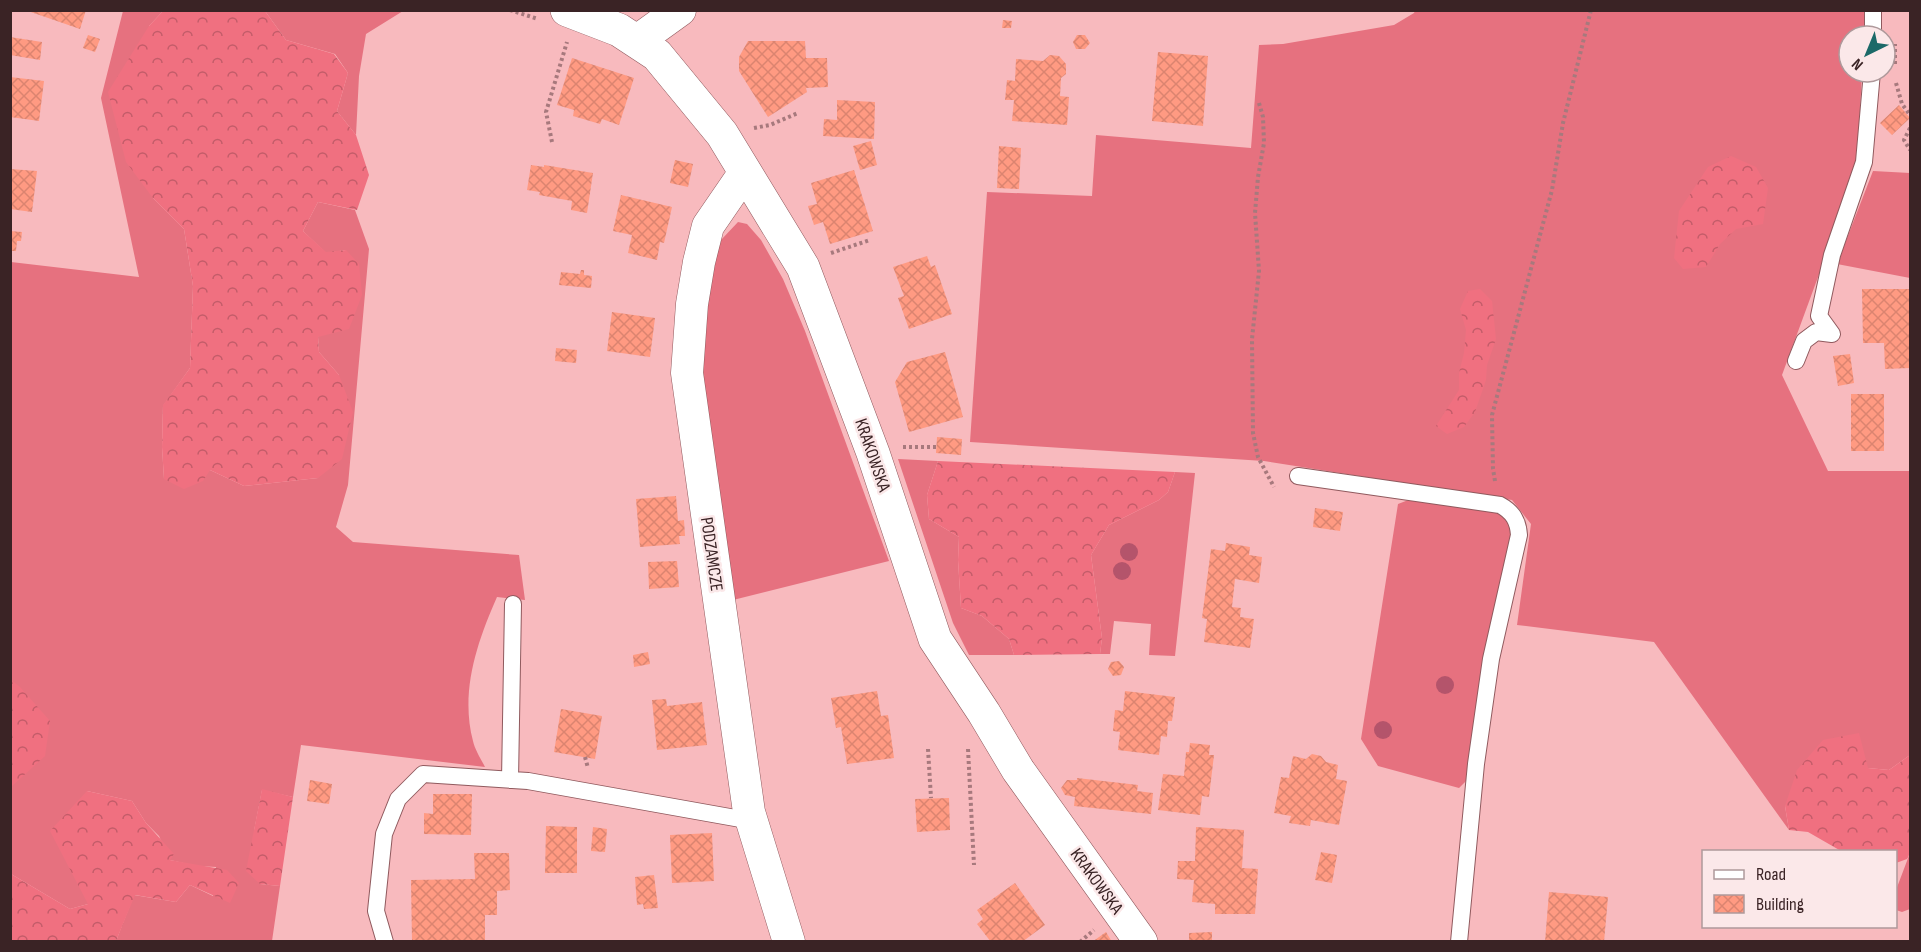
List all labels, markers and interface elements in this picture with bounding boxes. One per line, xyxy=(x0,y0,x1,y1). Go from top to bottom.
north arrow xyxy=(1837,24,1897,84)
text: N xyxy=(1848,54,1867,74)
street label: KRAKOWSKA xyxy=(850,416,895,495)
street label: PODZAMCZE xyxy=(696,516,727,592)
street label: KRAKOWSKA xyxy=(1066,844,1128,918)
legend xyxy=(1702,850,1897,928)
text: Road xyxy=(1756,864,1786,885)
text: Building xyxy=(1756,894,1804,915)

